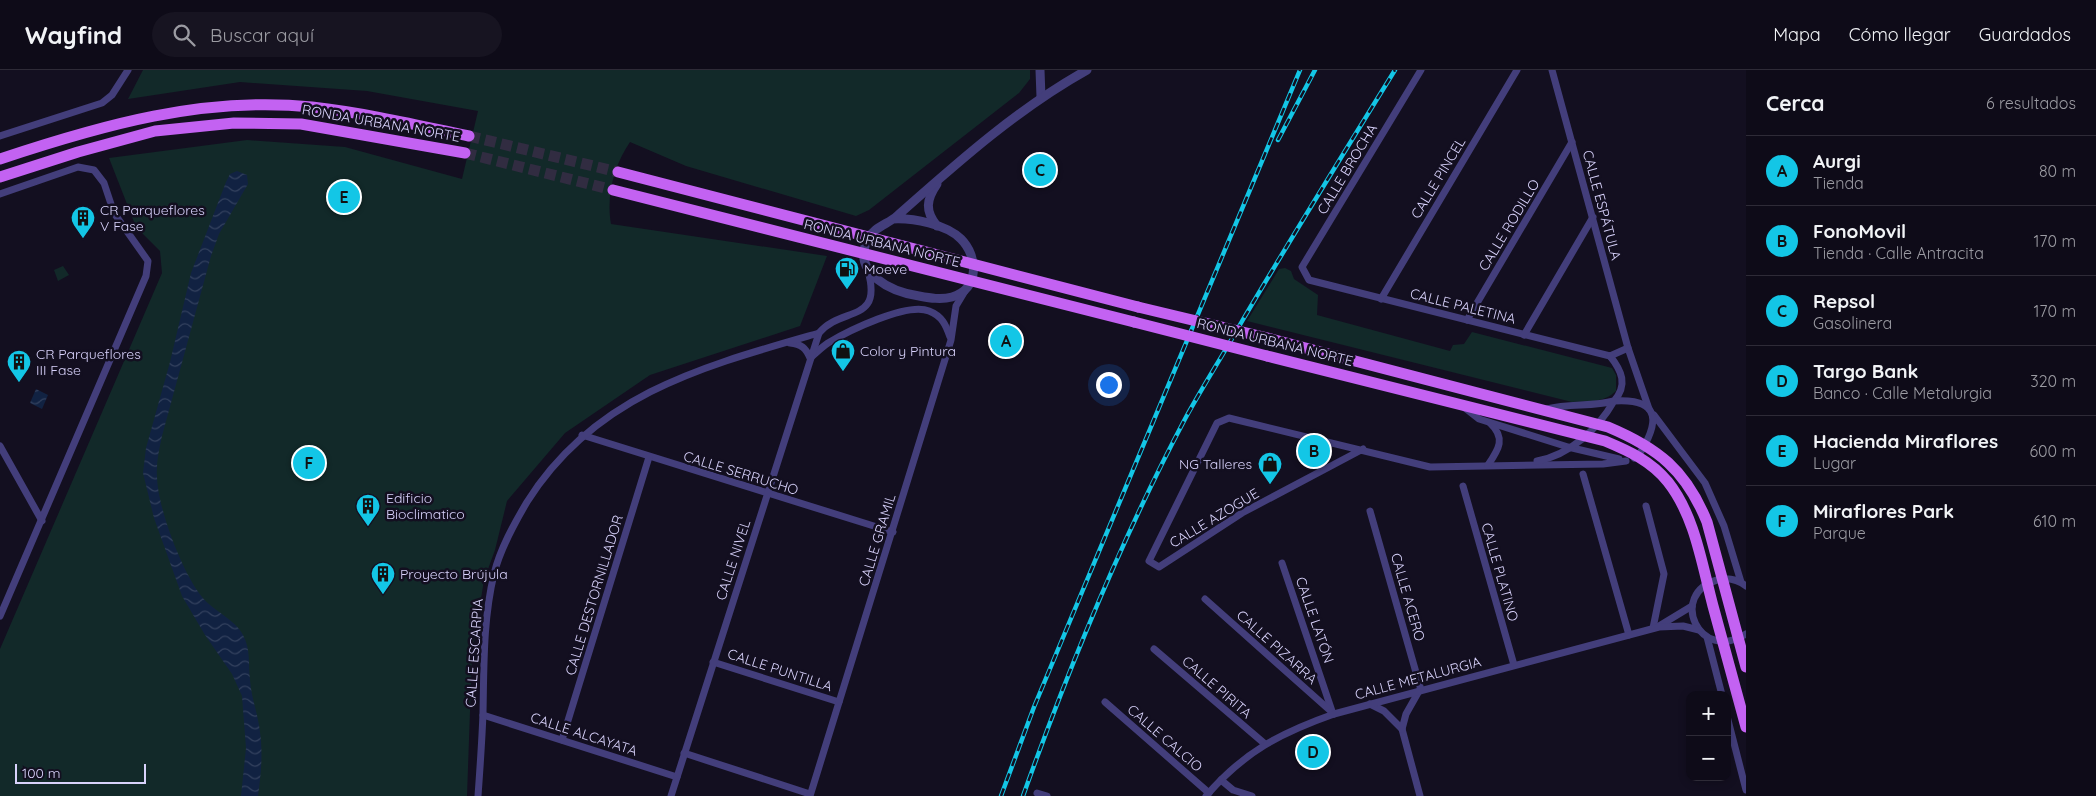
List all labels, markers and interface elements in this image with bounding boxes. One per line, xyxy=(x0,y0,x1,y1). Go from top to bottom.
search box xyxy=(152,12,502,57)
text: Wayfind xyxy=(25,20,122,50)
icon: search xyxy=(170,21,198,49)
text: Buscar aquí xyxy=(210,23,314,47)
text: Mapa xyxy=(1773,23,1821,46)
text: Cómo llegar xyxy=(1849,23,1951,46)
text: Guardados xyxy=(1979,23,2071,46)
text: Cerca xyxy=(1766,90,1824,116)
text: 6 resultados xyxy=(1986,93,2076,113)
street label: RONDA URBANA NORTE xyxy=(301,100,461,146)
street label: CALLE BROCHA xyxy=(1313,121,1381,217)
street label: CALLE PINCEL xyxy=(1407,134,1470,222)
street label: CALLE ESPÁTULA xyxy=(1579,148,1625,262)
text: Aurgi xyxy=(1813,149,1861,173)
pin: C xyxy=(1024,151,1056,189)
text: A xyxy=(1777,161,1787,181)
text: 80 m xyxy=(2039,161,2076,181)
text: Tienda xyxy=(1813,173,1864,193)
street label: CALLE RODILLO xyxy=(1475,176,1544,274)
pin: E xyxy=(328,178,360,216)
place label: CR Parqueflores V Fase xyxy=(100,201,205,235)
building icon: CR Parqueflores V Fase xyxy=(70,205,96,239)
street label: RONDA URBANA NORTE xyxy=(802,215,962,271)
text: FonoMovil xyxy=(1813,219,1906,243)
text: B xyxy=(1777,231,1787,251)
text: 170 m xyxy=(2033,231,2076,251)
text: Tienda · Calle Antracita xyxy=(1813,243,1984,263)
fuel station icon: Moeve xyxy=(834,256,860,290)
place label: Moeve xyxy=(864,260,907,278)
street label: CALLE PALETINA xyxy=(1408,284,1518,328)
text: Repsol xyxy=(1813,289,1875,313)
text: C xyxy=(1777,301,1787,321)
text: 170 m xyxy=(2033,301,2076,321)
text: Gasolinera xyxy=(1813,313,1892,333)
street label: RONDA URBANA NORTE xyxy=(1195,314,1355,370)
pin: A xyxy=(990,322,1022,360)
shop icon: Color y Pintura xyxy=(830,338,856,372)
place label: Color y Pintura xyxy=(860,342,956,360)
place label: CR Parqueflores III Fase xyxy=(36,345,141,379)
building icon: CR Parqueflores III Fase xyxy=(6,349,32,383)
text: Targo Bank xyxy=(1813,359,1918,383)
text: D xyxy=(1776,371,1788,391)
text: 320 m xyxy=(2030,371,2076,391)
your location xyxy=(1096,372,1122,398)
text: Banco · Calle Metalurgia xyxy=(1813,383,1992,403)
text: Hacienda Miraflores xyxy=(1813,429,1998,453)
pin: B xyxy=(1298,432,1330,470)
text: E xyxy=(1777,441,1787,461)
text: 600 m xyxy=(2029,441,2076,461)
pin: F xyxy=(293,444,325,482)
street label: CALLE SERRUCHO xyxy=(681,447,801,499)
shop icon: NG Talleres xyxy=(1257,451,1283,485)
text: Lugar xyxy=(1813,453,1856,473)
place label: NG Talleres xyxy=(1179,455,1252,473)
street label: CALLE AZOGUE xyxy=(1166,484,1262,552)
place label: Edificio Bioclimatico xyxy=(386,489,465,523)
street label: CALLE GRAMIL xyxy=(854,491,900,588)
building icon: Edificio Bioclimatico xyxy=(355,493,381,527)
text: Miraflores Park xyxy=(1813,499,1954,523)
text: F xyxy=(1778,511,1787,531)
text: 610 m xyxy=(2033,511,2076,531)
street label: CALLE DESTORNILLADOR xyxy=(561,513,627,677)
street label: CALLE NIVEL xyxy=(712,517,755,602)
street label: CALLE PLATINO xyxy=(1477,521,1523,624)
text: Parque xyxy=(1813,523,1866,543)
street label: CALLE ACERO xyxy=(1387,551,1429,643)
building icon: Proyecto Brújula xyxy=(370,561,396,595)
place label: Proyecto Brújula xyxy=(400,565,508,583)
street label: CALLE LATÓN xyxy=(1292,574,1338,666)
street label: CALLE ESCARPIA xyxy=(461,598,487,708)
street label: CALLE PIZARRA xyxy=(1233,606,1321,688)
street label: CALLE PUNTILLA xyxy=(725,645,835,695)
street label: CALLE PIRITA xyxy=(1178,652,1256,722)
street label: CALLE METALURGIA xyxy=(1353,652,1483,704)
map controls xyxy=(1686,691,1731,781)
button: + xyxy=(1686,691,1731,736)
street label: CALLE CALCIO xyxy=(1124,700,1206,776)
street label: CALLE ALCAYATA xyxy=(528,708,640,760)
pin: D xyxy=(1297,733,1329,771)
button: − xyxy=(1686,736,1731,781)
scale bar xyxy=(15,761,146,784)
text: 100 m xyxy=(22,764,60,782)

